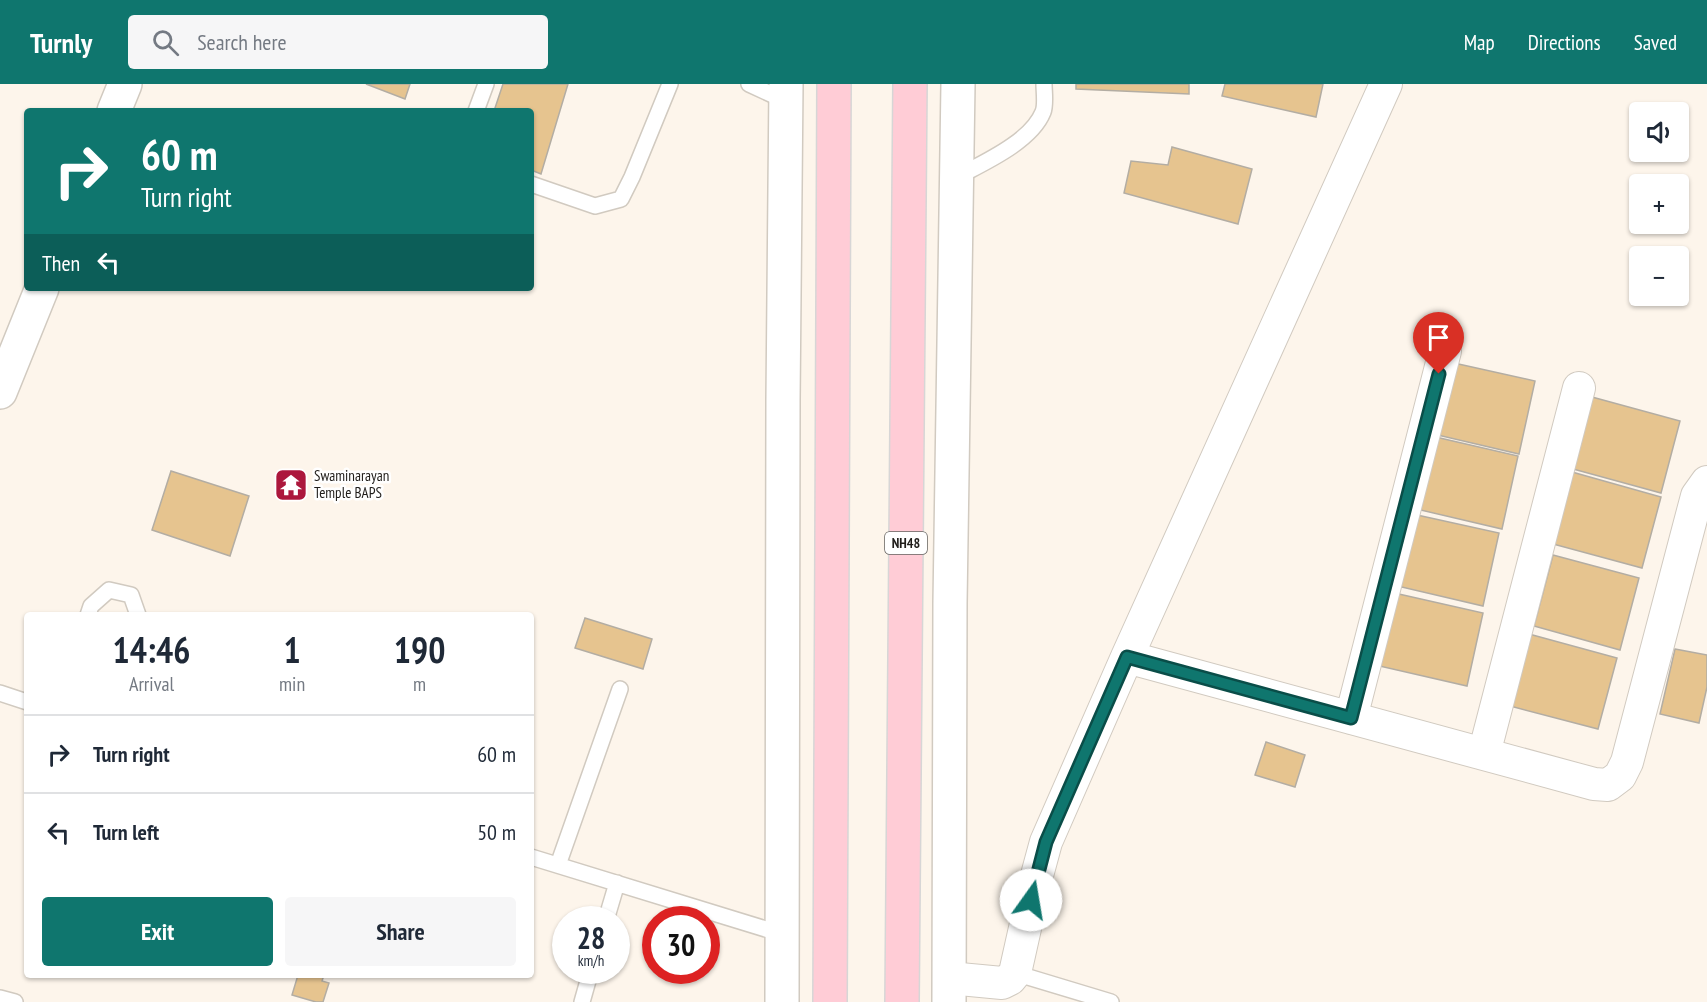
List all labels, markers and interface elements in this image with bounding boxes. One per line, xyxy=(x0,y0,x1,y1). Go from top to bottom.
search box xyxy=(128,15,548,69)
text: Turnly xyxy=(30,24,92,61)
icon: search xyxy=(149,26,182,59)
text: Search here xyxy=(197,28,287,56)
text: Map xyxy=(1464,29,1495,56)
text: Directions xyxy=(1528,29,1601,56)
text: Saved xyxy=(1634,29,1677,56)
map controls xyxy=(1629,102,1689,306)
button: sound xyxy=(1629,102,1689,162)
text: 60 m xyxy=(141,127,218,182)
icon: right xyxy=(42,132,120,210)
button: + xyxy=(1629,174,1689,234)
text: Turn right xyxy=(141,180,232,214)
icon: left xyxy=(92,246,125,279)
button: − xyxy=(1629,246,1689,306)
text: Then xyxy=(42,249,80,277)
pin xyxy=(1413,312,1464,374)
icon: arrive xyxy=(1422,321,1455,354)
place label: Swaminarayan Temple BAPS xyxy=(314,466,389,502)
temple icon: Swaminarayan Temple BAPS xyxy=(273,467,309,503)
road number: NH48 xyxy=(885,532,927,554)
text: 14:46 xyxy=(113,626,190,673)
text: 1 xyxy=(283,626,301,673)
text: 190 xyxy=(394,626,445,673)
text: Arrival xyxy=(129,671,174,697)
text: min xyxy=(279,671,305,697)
text: m xyxy=(413,671,426,697)
icon: right xyxy=(42,738,75,771)
text: Turn right xyxy=(93,740,170,768)
text: 60 m xyxy=(477,740,516,768)
icon: left xyxy=(42,816,75,849)
text: Turn left xyxy=(93,818,159,846)
text: 50 m xyxy=(477,818,516,846)
position arrow xyxy=(999,868,1063,932)
button: Exit xyxy=(42,897,273,966)
button: Share xyxy=(285,897,516,966)
speed limit sign: 30 xyxy=(642,906,720,984)
text: 28 xyxy=(577,918,605,957)
text: km/h xyxy=(578,951,604,970)

